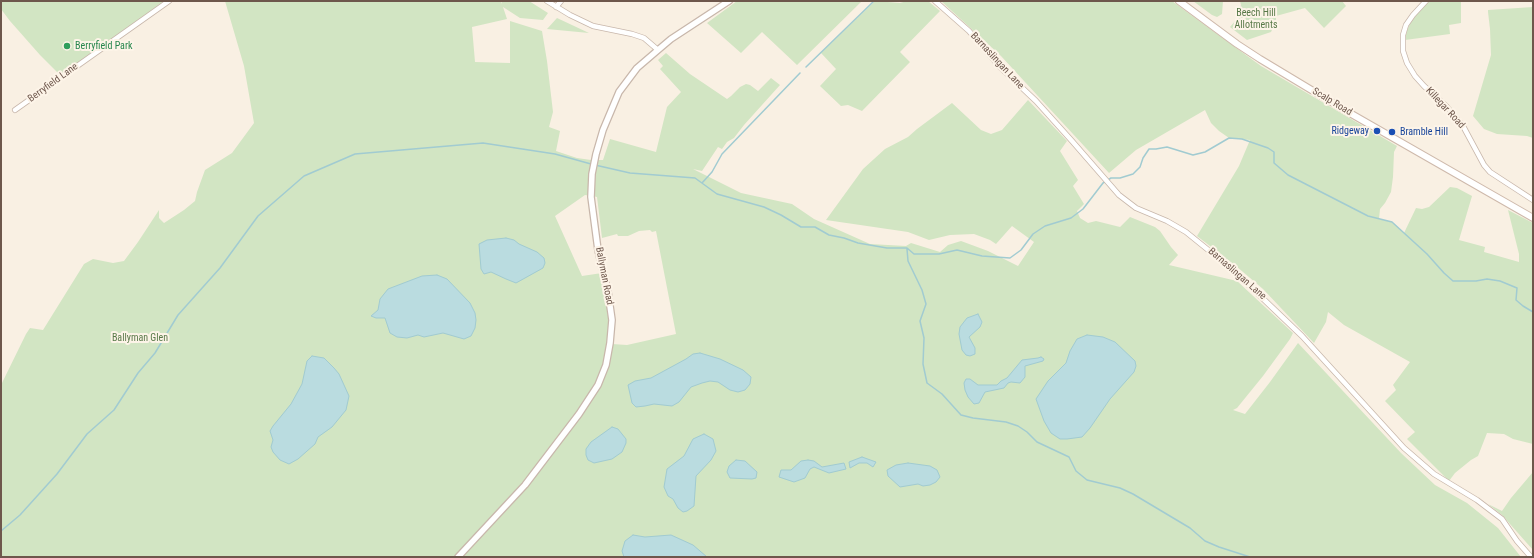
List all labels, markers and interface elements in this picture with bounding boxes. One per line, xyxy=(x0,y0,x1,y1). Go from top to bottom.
park label: Beech Hill Allotments xyxy=(1235,7,1277,30)
street label: Barnaslingan Lane xyxy=(968,30,1026,92)
place label: Berryfield Park xyxy=(75,40,132,52)
marker: Berryfield Park xyxy=(62,41,72,51)
street label: Berryfield Lane xyxy=(26,61,80,105)
street label: Scalp Road xyxy=(1310,85,1354,119)
street label: Killegar Road xyxy=(1423,85,1467,131)
place label: Ridgeway xyxy=(1331,125,1369,137)
marker: Ridgeway xyxy=(1372,126,1382,136)
place label: Bramble Hill xyxy=(1400,126,1448,138)
marker: Bramble Hill xyxy=(1387,127,1397,137)
street label: Ballyman Road xyxy=(593,246,615,306)
street label: Barnaslingan Lane xyxy=(1206,246,1268,302)
park label: Ballyman Glen xyxy=(112,332,168,344)

